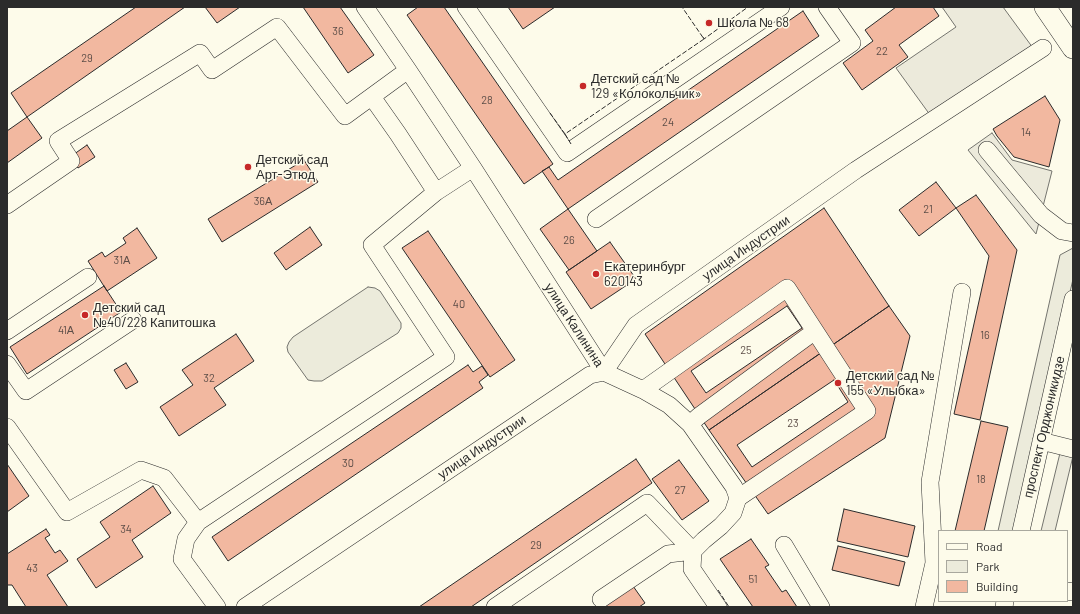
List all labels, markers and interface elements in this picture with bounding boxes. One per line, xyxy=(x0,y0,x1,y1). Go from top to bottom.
place label: Школа № 68 xyxy=(717,15,789,31)
marker: Школа № 68 xyxy=(704,18,714,28)
house number: 36 xyxy=(332,24,344,38)
house number: 22 xyxy=(876,44,888,58)
house number: 29 xyxy=(81,51,93,65)
place label: Детский сад № 129 «Колокольчик» xyxy=(591,71,701,102)
marker: Детский сад № 129 «Колокольчик» xyxy=(578,81,588,91)
house number: 28 xyxy=(481,93,493,107)
house number: 24 xyxy=(662,115,674,129)
house number: 14 xyxy=(1021,125,1031,139)
place label: Детский сад Арт-Этюд xyxy=(256,152,328,183)
marker: Детский сад Арт-Этюд xyxy=(243,162,253,172)
house number: 36А xyxy=(254,194,272,208)
house number: 21 xyxy=(923,202,933,216)
street label: улица Индустрии xyxy=(699,212,793,284)
house number: 26 xyxy=(563,233,575,247)
house number: 31А xyxy=(114,253,130,267)
place label: Екатеринбург 620143 xyxy=(604,259,686,290)
marker: Екатеринбург 620143 xyxy=(591,269,601,279)
street label: улица Калинина xyxy=(541,280,607,370)
house number: 40 xyxy=(453,297,465,311)
place label: Детский сад №40/228 Капитошка xyxy=(93,300,216,331)
marker: Детский сад №40/228 Капитошка xyxy=(80,310,90,320)
house number: 41А xyxy=(58,323,74,337)
house number: 16 xyxy=(980,328,990,342)
house number: 25 xyxy=(740,343,752,357)
street label: проспект Орджоникидзе xyxy=(1020,354,1068,500)
place label: Детский сад № 155 «Улыбка» xyxy=(846,368,935,399)
house number: 32 xyxy=(203,371,215,385)
marker: Детский сад № 155 «Улыбка» xyxy=(833,378,843,388)
street label: улица Индустрии xyxy=(435,412,529,482)
house number: 23 xyxy=(787,416,799,430)
house number: 30 xyxy=(342,456,354,470)
house number: 18 xyxy=(976,472,986,486)
house number: 27 xyxy=(674,483,686,497)
house number: 34 xyxy=(120,522,132,536)
legend xyxy=(938,530,1068,602)
house number: 29 xyxy=(530,538,542,552)
text: Road xyxy=(976,539,1003,553)
text: Park xyxy=(976,559,1000,573)
house number: 43 xyxy=(26,561,38,575)
house number: 51 xyxy=(748,572,758,586)
text: Building xyxy=(976,579,1018,593)

